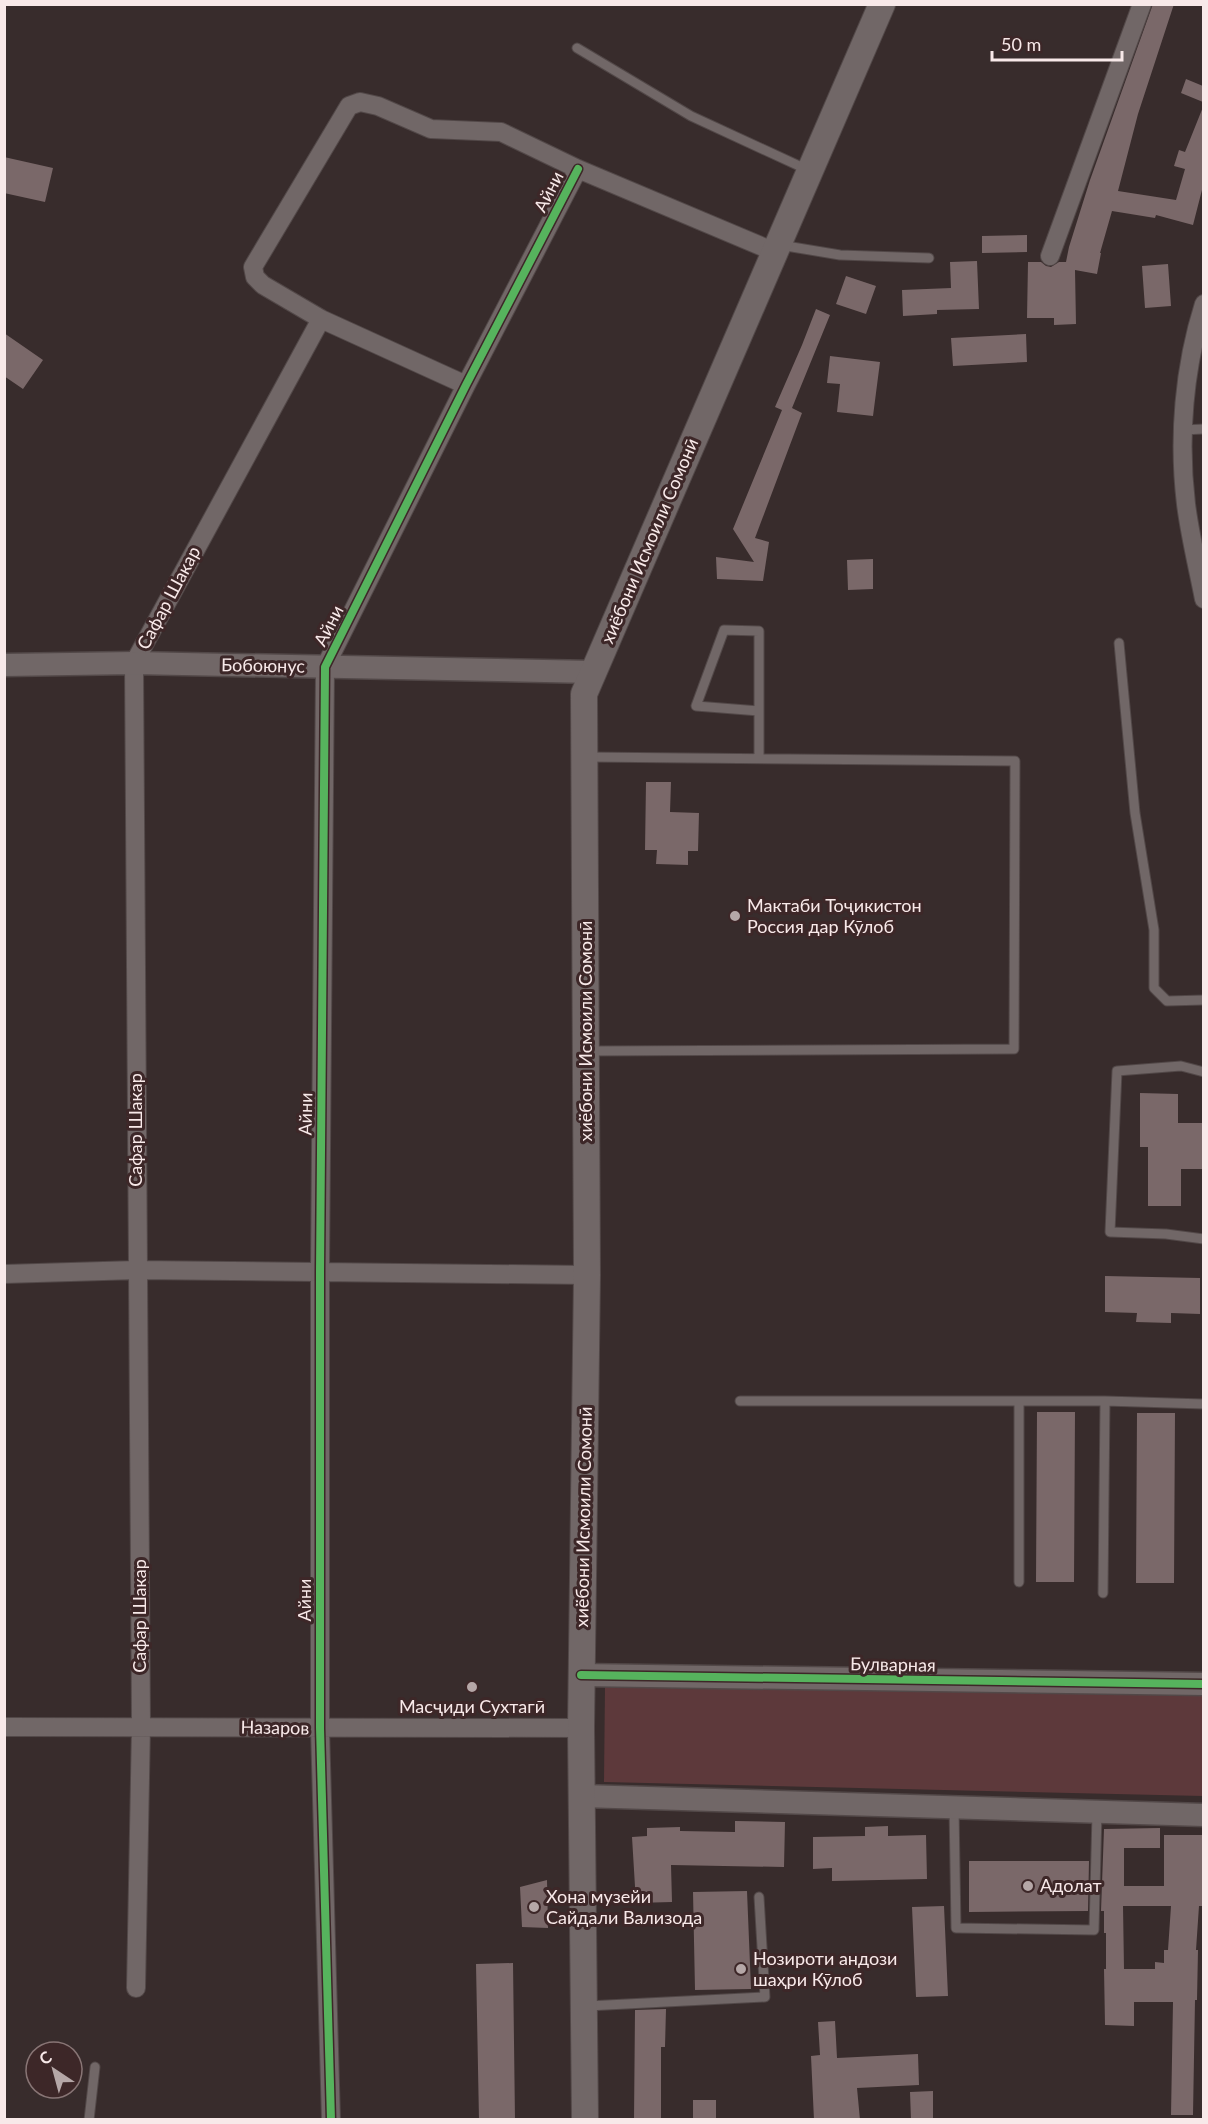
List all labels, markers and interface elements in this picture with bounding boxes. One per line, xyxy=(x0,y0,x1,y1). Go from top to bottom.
scale bar xyxy=(992,24,1122,62)
text: 50 m xyxy=(1001,33,1041,55)
street label: Айни xyxy=(529,167,568,216)
street label: хиёбони Исмоили Сомонӣ xyxy=(596,435,702,647)
street label: Сафар Шакар xyxy=(132,542,205,653)
street label: Айни xyxy=(309,601,348,650)
street label: Бобоюнус xyxy=(221,653,306,677)
place label: Мактаби Тоҷикистон Россия дар Кӯлоб xyxy=(747,894,922,937)
marker: Мактаби Тоҷикистон Россия дар Кӯлоб xyxy=(728,909,742,923)
street label: хиёбони Исмоили Сомонӣ xyxy=(574,921,596,1141)
street label: Сафар Шакар xyxy=(124,1073,146,1187)
street label: Айни xyxy=(294,1092,316,1136)
street label: хиёбони Исмоили Сомонӣ xyxy=(570,1406,596,1628)
street label: Сафар Шакар xyxy=(128,1559,150,1673)
street label: Айни xyxy=(293,1579,315,1621)
street label: Булварная xyxy=(850,1652,936,1676)
marker: Масҷиди Сухтагӣ xyxy=(465,1680,479,1694)
place label: Масҷиди Сухтагӣ xyxy=(399,1695,545,1717)
street label: Назаров xyxy=(240,1715,310,1739)
place label: Адолат xyxy=(1040,1874,1102,1896)
marker: Адолат xyxy=(1021,1879,1035,1893)
place label: Хона музейи Сайдали Вализода xyxy=(546,1885,702,1928)
marker: Хона музейи Сайдали Вализода xyxy=(527,1900,541,1914)
place label: Нозироти андози шаҳри Кӯлоб xyxy=(753,1947,897,1990)
marker: Нозироти андози шаҳри Кӯлоб xyxy=(734,1962,748,1976)
north arrow xyxy=(24,2040,84,2100)
text: С xyxy=(35,2046,55,2068)

